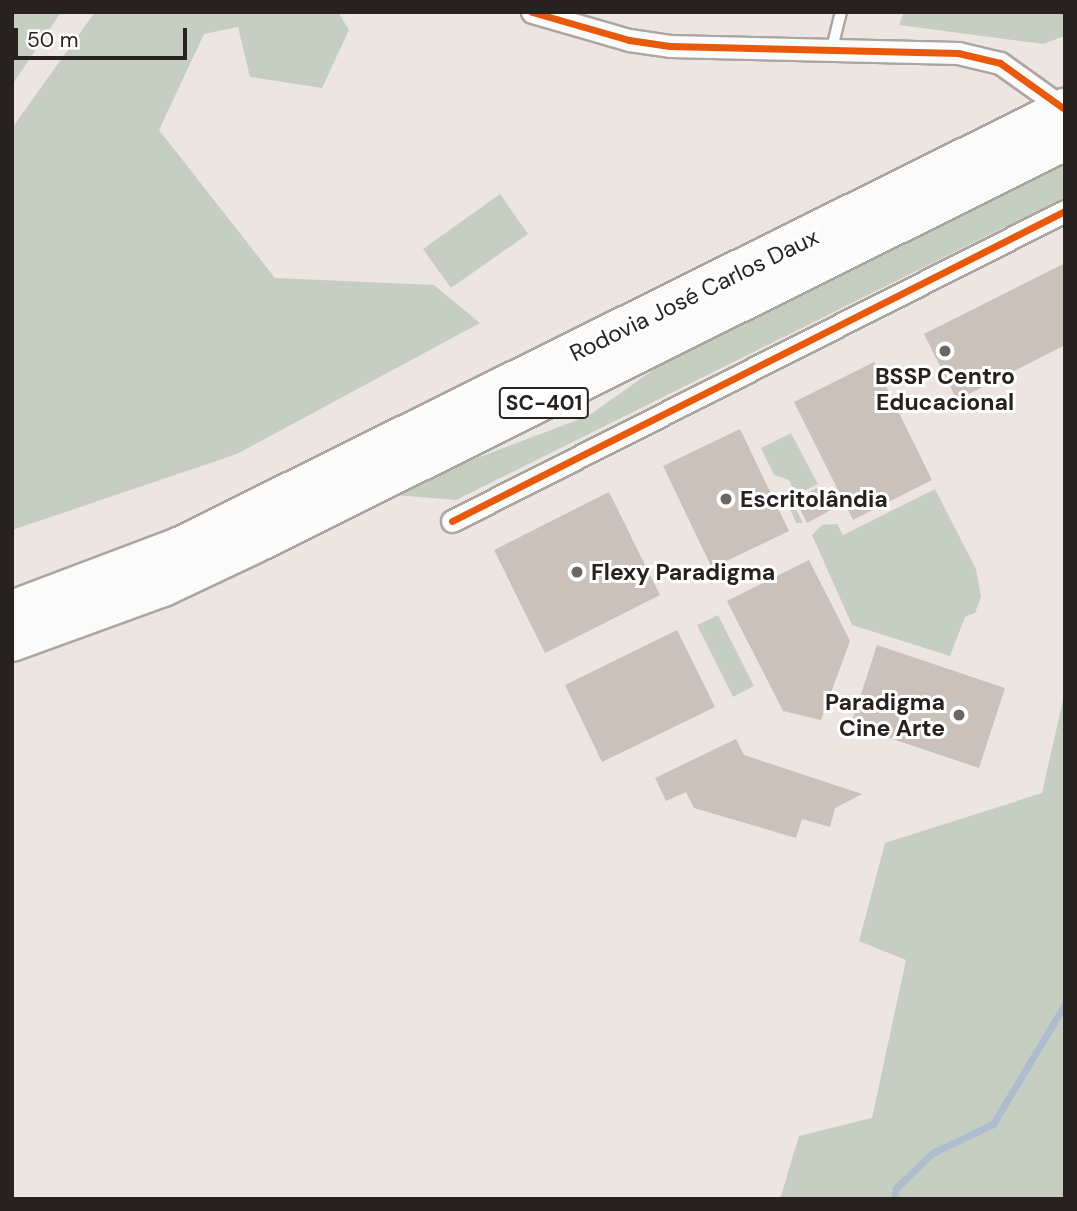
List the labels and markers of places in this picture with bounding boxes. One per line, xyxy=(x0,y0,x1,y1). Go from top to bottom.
marker: BSSP Centro Educacional xyxy=(937,343,953,359)
place label: BSSP Centro Educacional xyxy=(875,362,1015,416)
place label: Escritolândia xyxy=(740,485,888,513)
marker: Escritolândia xyxy=(718,491,734,507)
place label: Flexy Paradigma xyxy=(591,558,775,586)
marker: Flexy Paradigma xyxy=(569,564,585,580)
place label: Paradigma Cine Arte xyxy=(825,688,945,742)
marker: Paradigma Cine Arte xyxy=(951,707,967,723)

